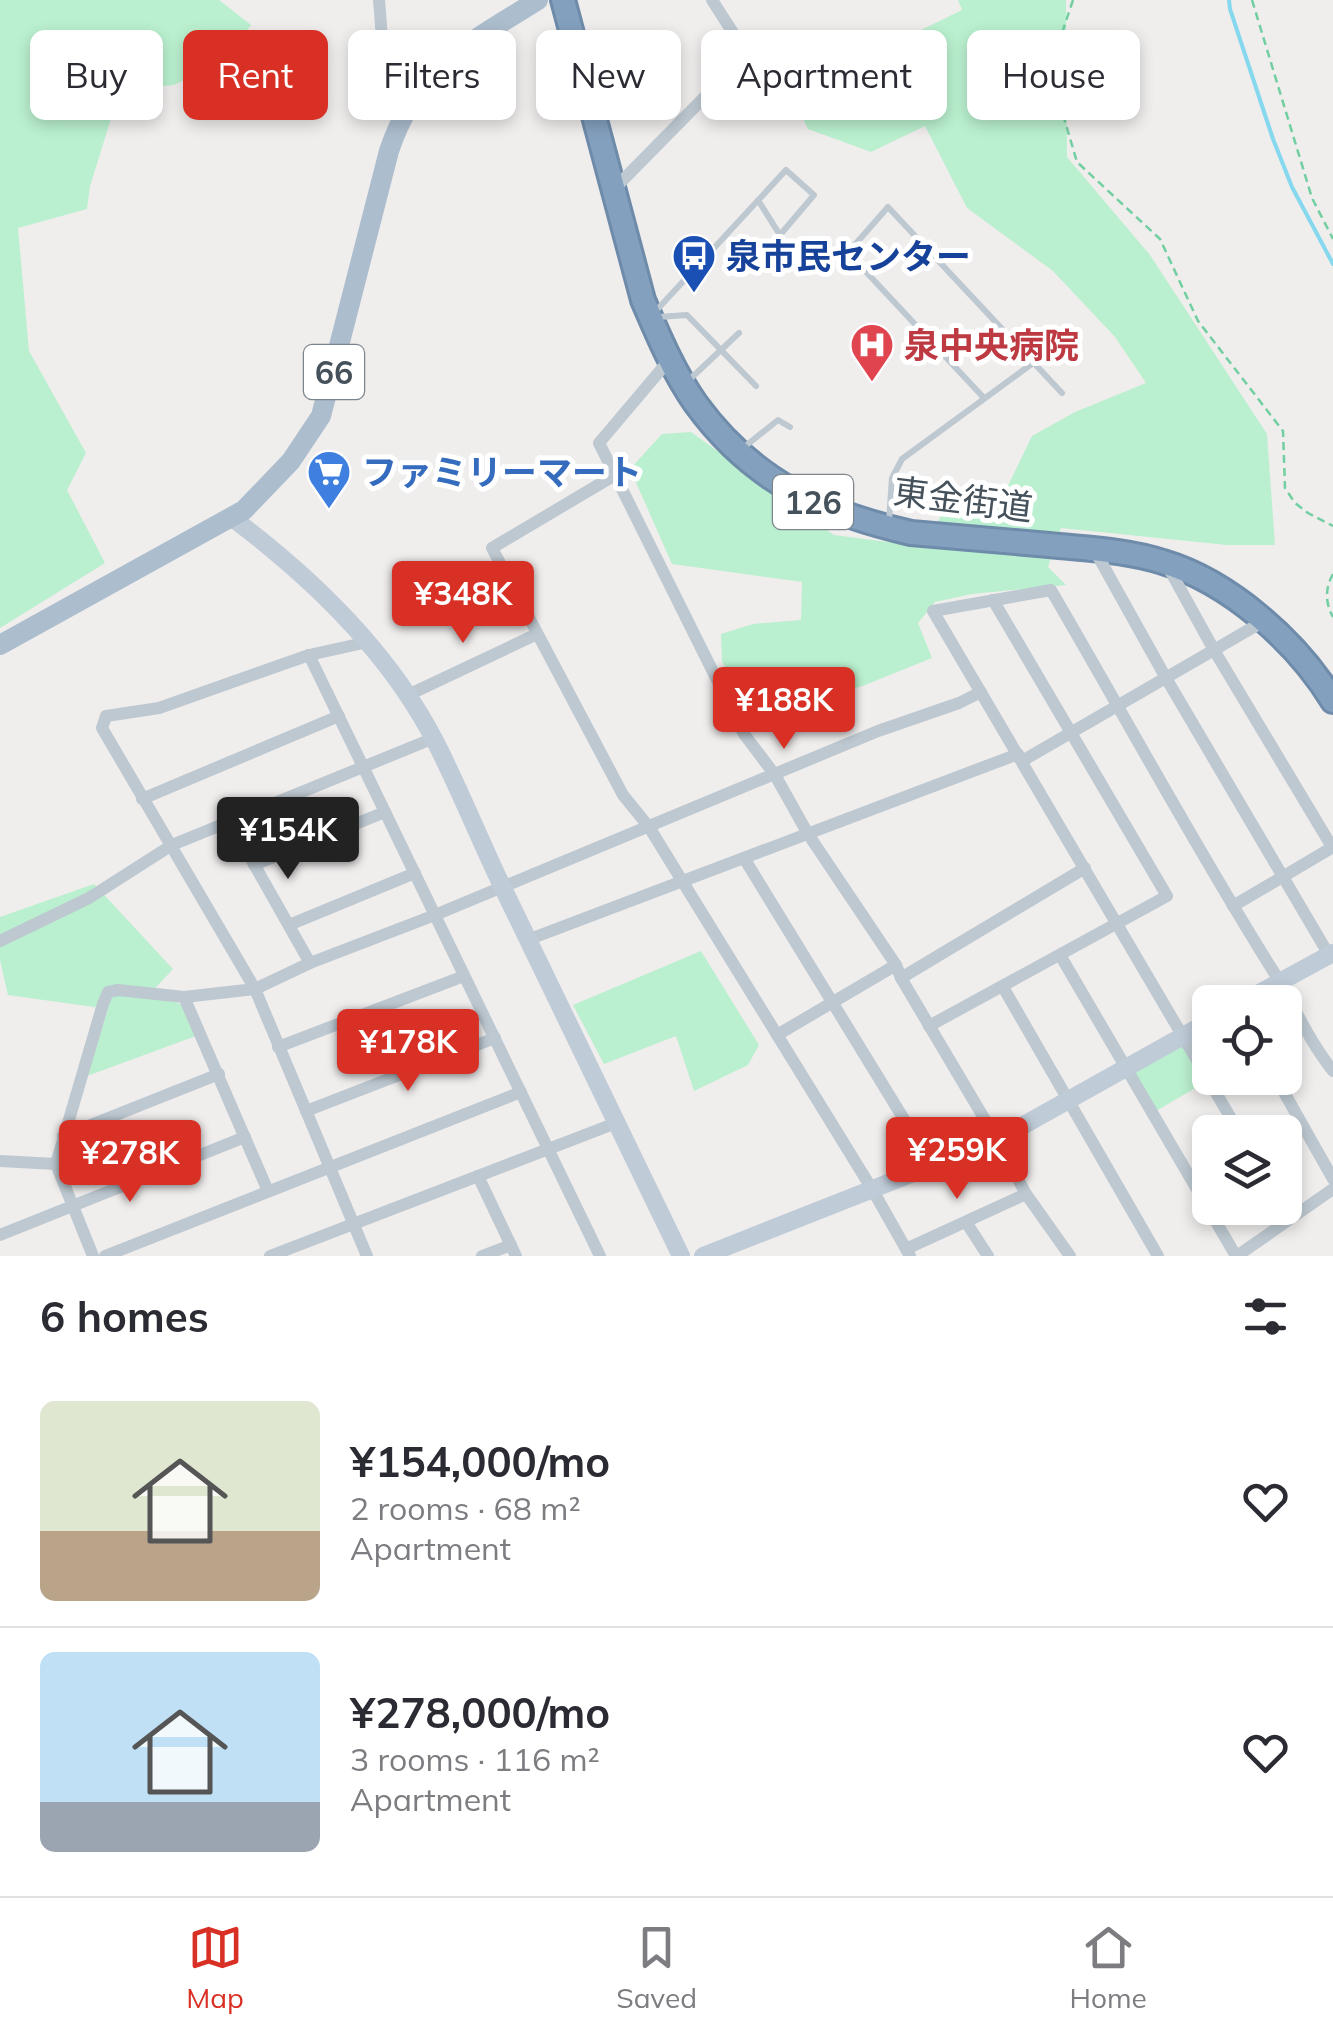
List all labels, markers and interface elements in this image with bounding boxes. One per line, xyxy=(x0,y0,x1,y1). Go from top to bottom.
chip: Buy xyxy=(30,30,163,120)
chip: Rent xyxy=(183,30,328,120)
chip: Filters xyxy=(348,30,516,120)
chip: New xyxy=(536,30,681,120)
chip: Apartment xyxy=(701,30,947,120)
chip: House xyxy=(967,30,1140,120)
bus stop icon: 泉市民センター xyxy=(671,233,717,294)
place label: 泉市民センター xyxy=(726,234,971,278)
hospital icon: 泉中央病院 xyxy=(849,322,895,383)
place label: 泉中央病院 xyxy=(904,323,1079,367)
road number: 66 xyxy=(304,345,364,399)
supermarket icon: ファミリーマート xyxy=(306,449,352,510)
place label: ファミリーマート xyxy=(362,450,642,494)
street label: 東金街道 xyxy=(891,469,1035,529)
road number: 126 xyxy=(773,475,853,529)
pin: ¥348K xyxy=(393,561,533,646)
text: ¥348K xyxy=(414,573,512,613)
pin: ¥188K xyxy=(714,667,854,752)
text: ¥188K xyxy=(735,679,833,719)
pin: ¥154K xyxy=(218,797,358,882)
text: ¥154K xyxy=(239,809,337,849)
map controls xyxy=(1192,985,1302,1225)
button: locate xyxy=(1192,985,1302,1095)
pin: ¥178K xyxy=(338,1009,478,1094)
text: ¥178K xyxy=(359,1021,457,1061)
button: layers xyxy=(1192,1115,1302,1225)
pin: ¥259K xyxy=(887,1117,1027,1202)
pin: ¥278K xyxy=(60,1120,200,1205)
text: ¥259K xyxy=(908,1129,1006,1169)
text: ¥278K xyxy=(81,1132,179,1172)
icon: filters xyxy=(1238,1289,1293,1344)
text: 6 homes xyxy=(40,1290,209,1343)
text: ¥154,000/mo xyxy=(350,1435,610,1488)
icon: home xyxy=(120,1441,240,1561)
icon: heart xyxy=(1238,1474,1293,1529)
text: 2 rooms · 68 m² xyxy=(350,1488,581,1528)
text: Apartment xyxy=(350,1528,511,1568)
text: ¥278,000/mo xyxy=(350,1686,610,1739)
icon: home xyxy=(120,1692,240,1812)
icon: heart xyxy=(1238,1725,1293,1780)
text: 3 rooms · 116 m² xyxy=(350,1739,600,1779)
text: Apartment xyxy=(350,1779,511,1819)
tab: Map xyxy=(186,1920,244,2015)
tab: Saved xyxy=(616,1920,697,2015)
tab: Home xyxy=(1069,1920,1147,2015)

